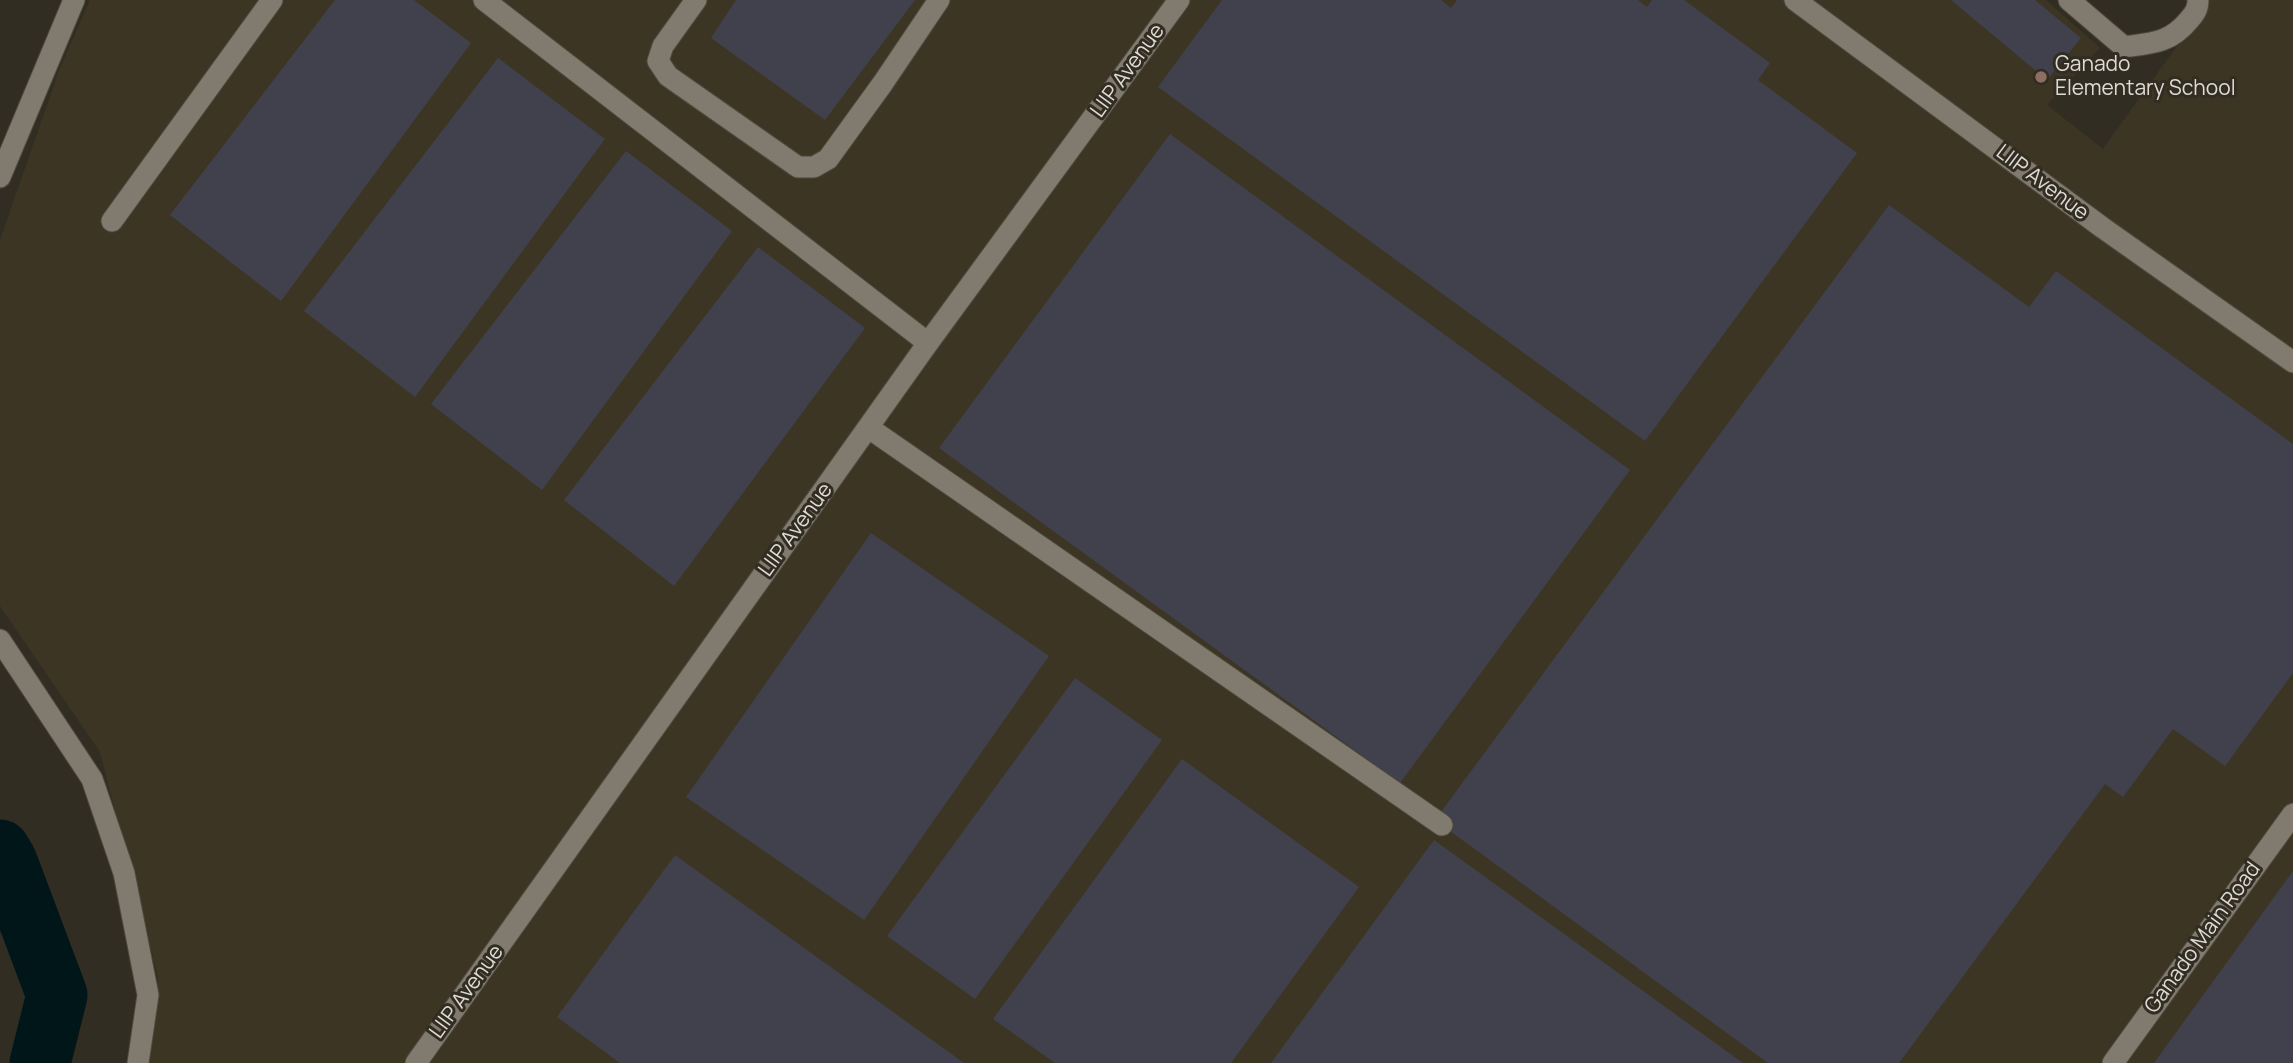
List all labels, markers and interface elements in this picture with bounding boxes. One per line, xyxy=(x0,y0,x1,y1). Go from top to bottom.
street label: LIIP Avenue xyxy=(1086,19,1170,123)
place label: Ganado Elementary School xyxy=(2055,52,2236,102)
marker: Ganado Elementary School xyxy=(2033,69,2049,85)
street label: LIIP Avenue xyxy=(1991,140,2093,226)
street label: LIIP Avenue xyxy=(754,478,838,582)
street label: Ganado Main Road xyxy=(2140,858,2266,1018)
street label: LIIP Avenue xyxy=(425,940,509,1044)

